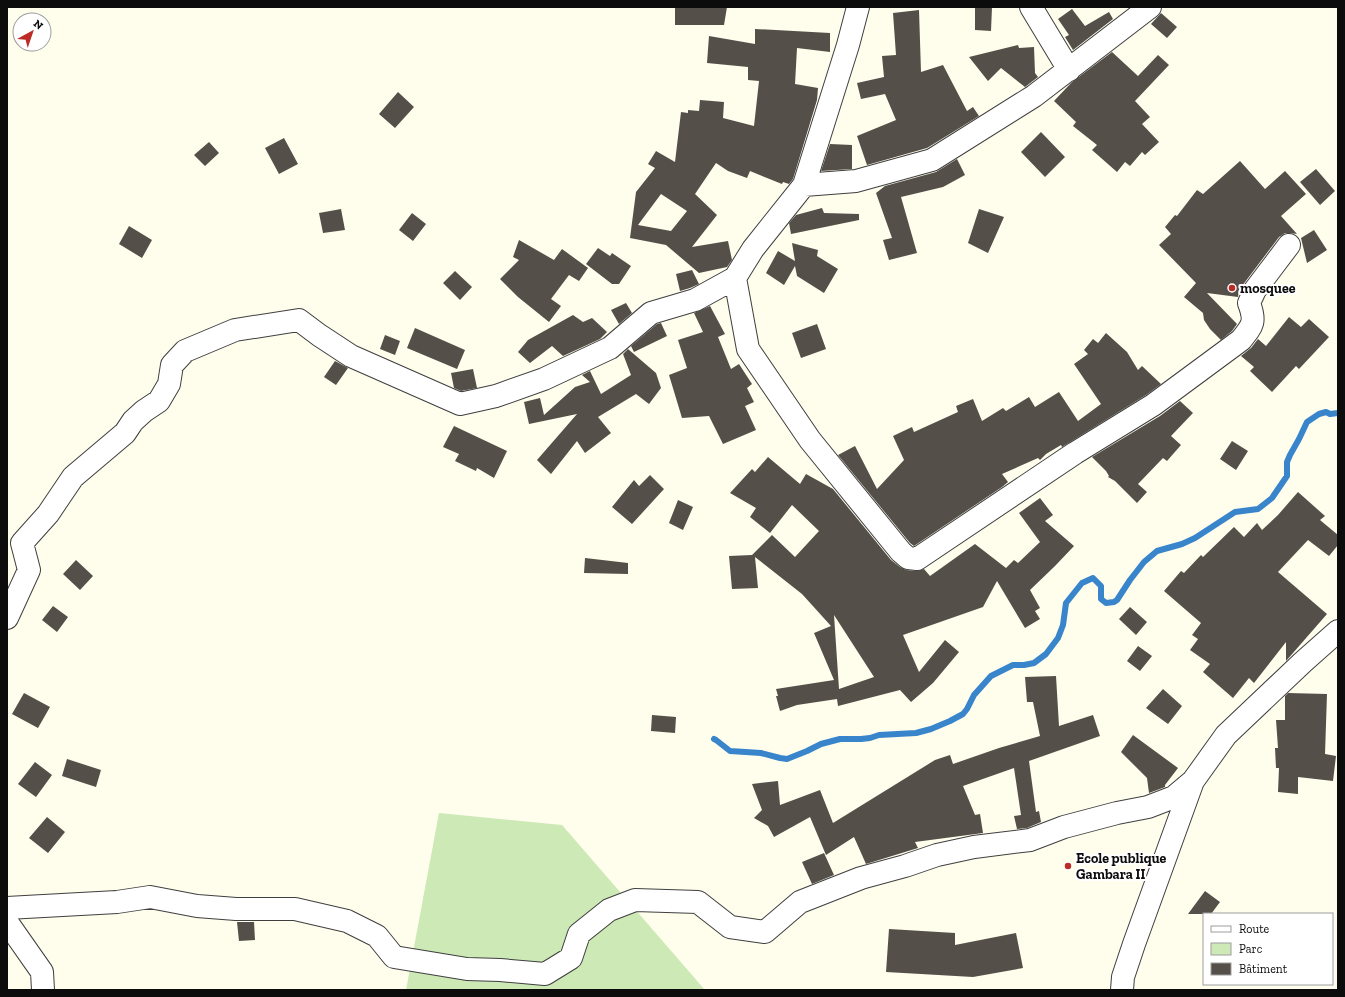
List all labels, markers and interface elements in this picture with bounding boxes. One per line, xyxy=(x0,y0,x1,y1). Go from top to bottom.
north arrow xyxy=(12,12,52,52)
text: N xyxy=(31,17,46,33)
place label: mosquee xyxy=(1240,280,1296,297)
marker: mosquee xyxy=(1227,283,1237,293)
place label: Ecole publique Gambara II xyxy=(1076,850,1167,883)
marker: Ecole publique Gambara II xyxy=(1063,861,1073,871)
legend xyxy=(1203,913,1333,985)
text: Route xyxy=(1239,922,1270,936)
text: Parc xyxy=(1239,942,1263,956)
text: Bâtiment xyxy=(1239,962,1288,976)

